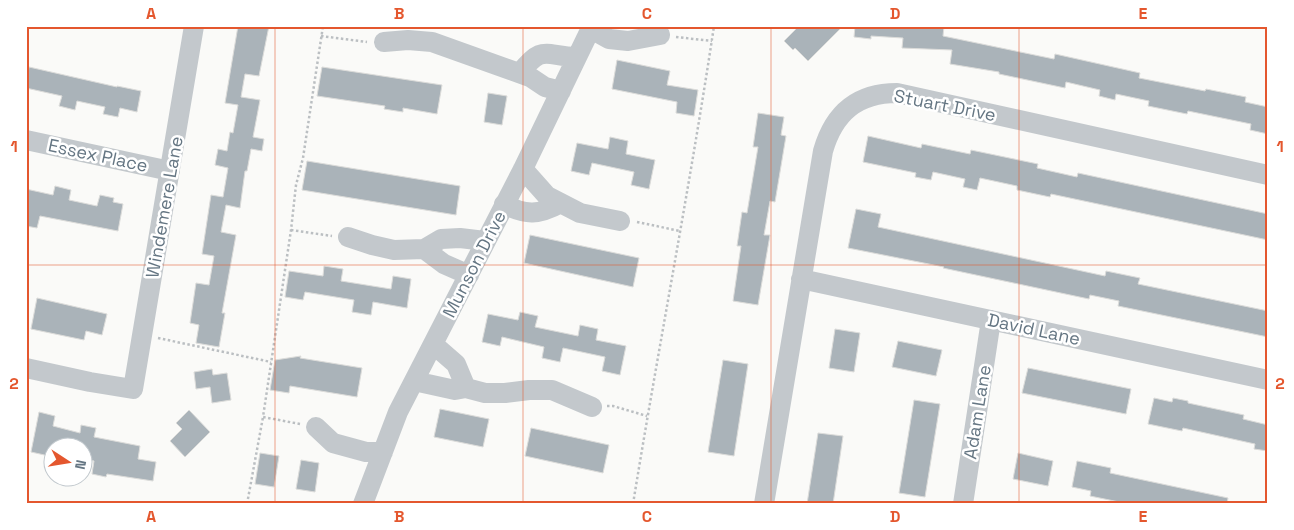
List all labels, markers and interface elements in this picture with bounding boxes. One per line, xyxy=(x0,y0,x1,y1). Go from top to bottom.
text: A xyxy=(146,3,156,24)
text: B xyxy=(394,3,404,24)
text: C xyxy=(642,3,652,24)
text: D xyxy=(890,3,900,24)
text: E xyxy=(1139,3,1148,24)
street label: Stuart Drive xyxy=(892,84,998,126)
street label: Essex Place xyxy=(46,133,150,177)
street label: Windemere Lane xyxy=(140,134,188,280)
text: 1 xyxy=(10,136,18,157)
text: 1 xyxy=(1276,136,1284,157)
street label: Munson Drive xyxy=(437,207,511,321)
street label: David Lane xyxy=(986,308,1082,350)
street label: Adam Lane xyxy=(958,363,996,461)
text: 2 xyxy=(9,373,19,394)
text: 2 xyxy=(1275,373,1285,394)
north arrow xyxy=(42,438,92,488)
text: N xyxy=(71,458,90,471)
text: A xyxy=(146,506,156,527)
text: B xyxy=(394,506,404,527)
text: C xyxy=(642,506,652,527)
text: D xyxy=(890,506,900,527)
text: E xyxy=(1139,506,1148,527)

